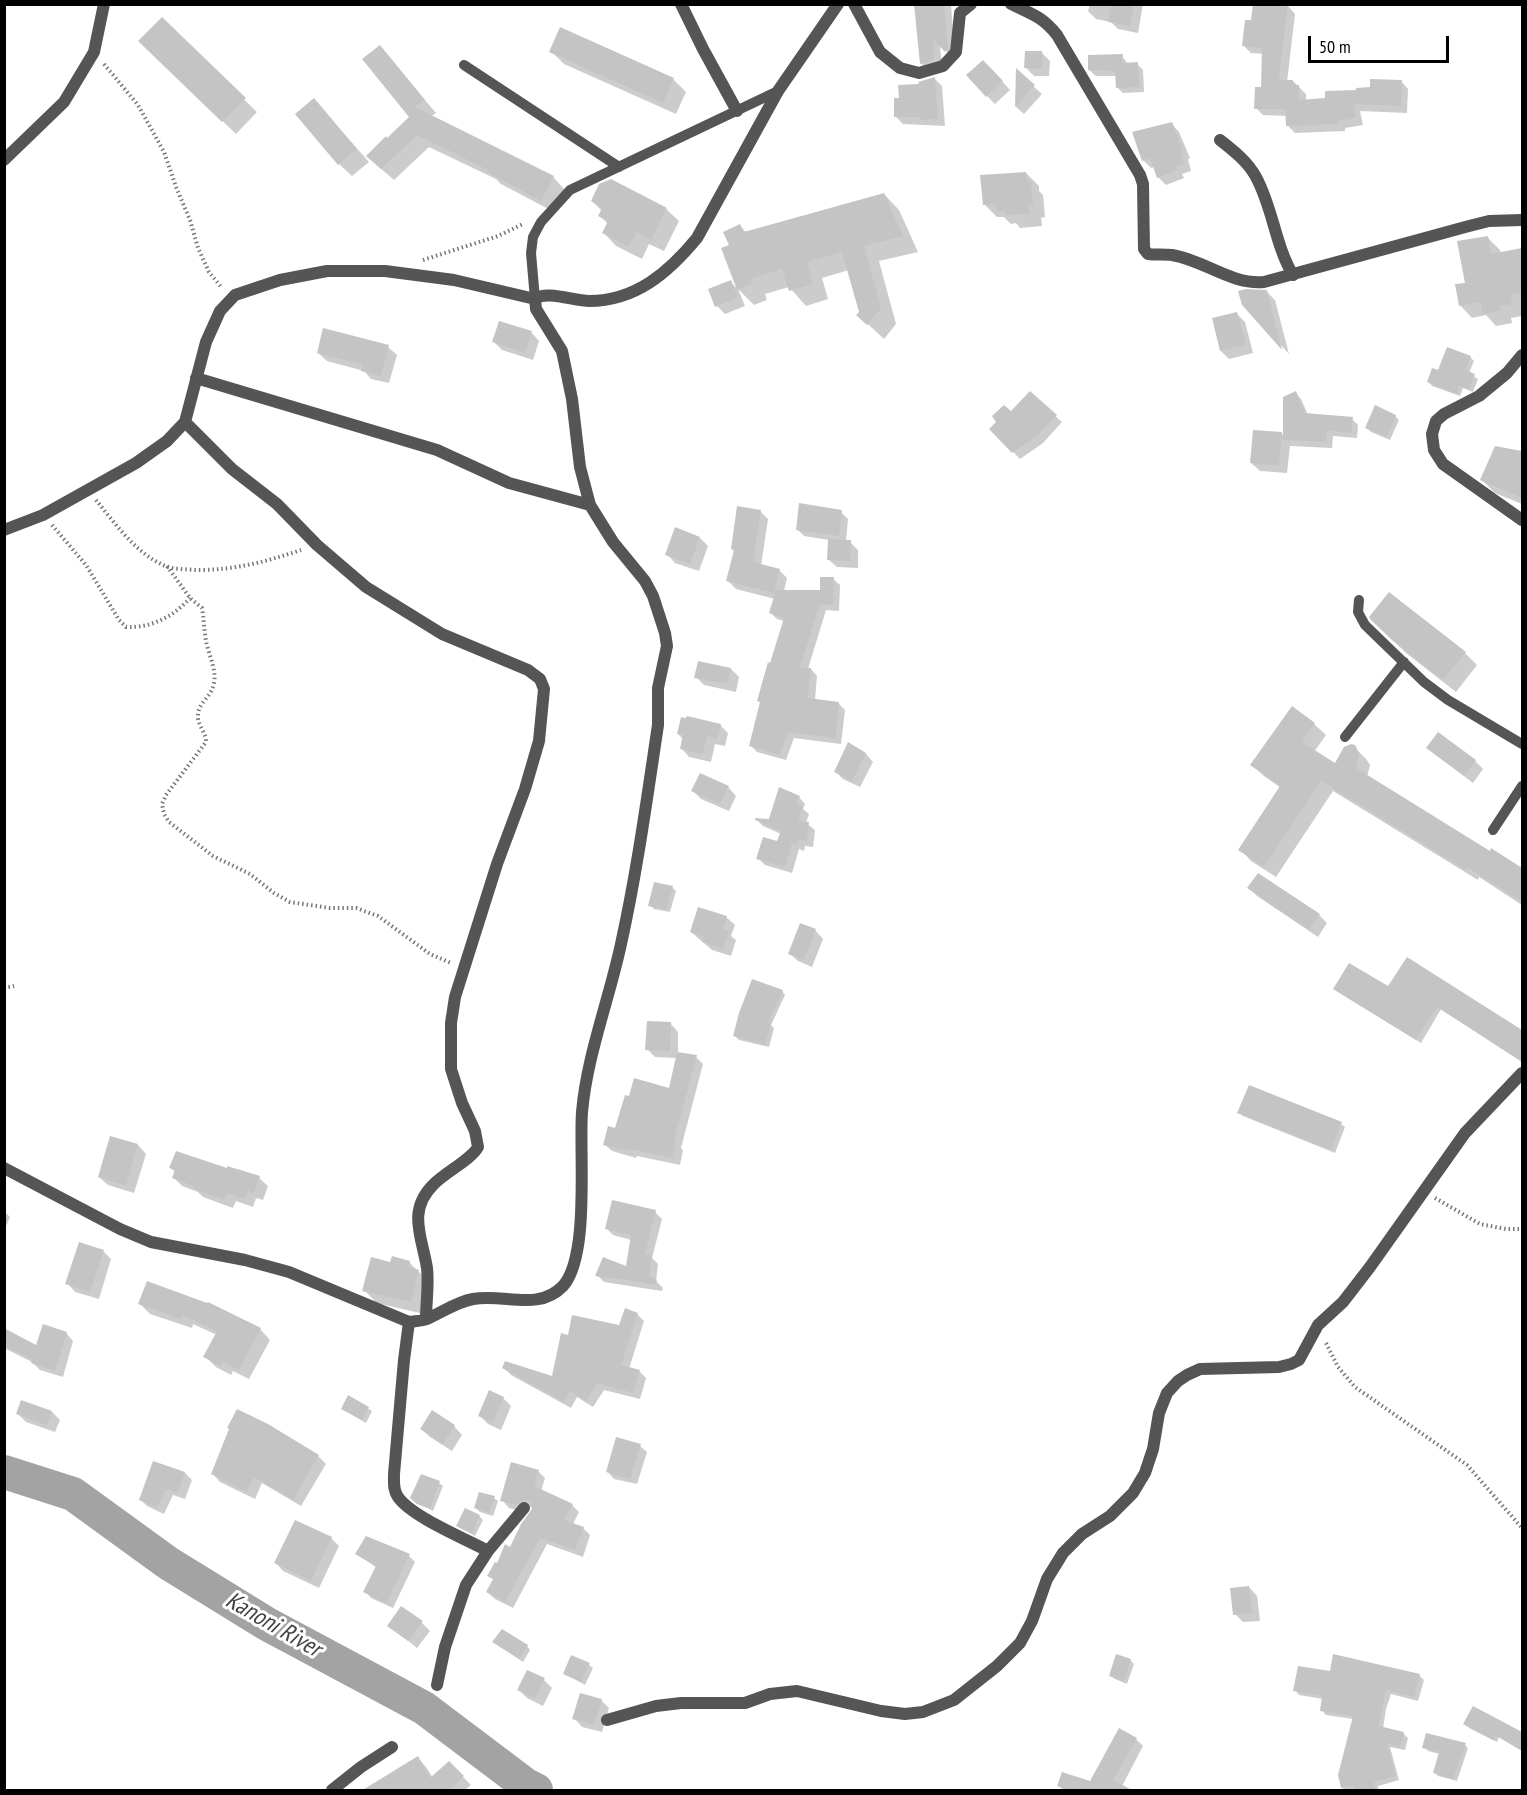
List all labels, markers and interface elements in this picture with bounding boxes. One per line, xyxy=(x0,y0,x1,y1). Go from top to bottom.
scale bar xyxy=(1311,24,1452,62)
text: 50 m xyxy=(1319,35,1351,58)
water label: Kanoni River xyxy=(220,1586,326,1664)

